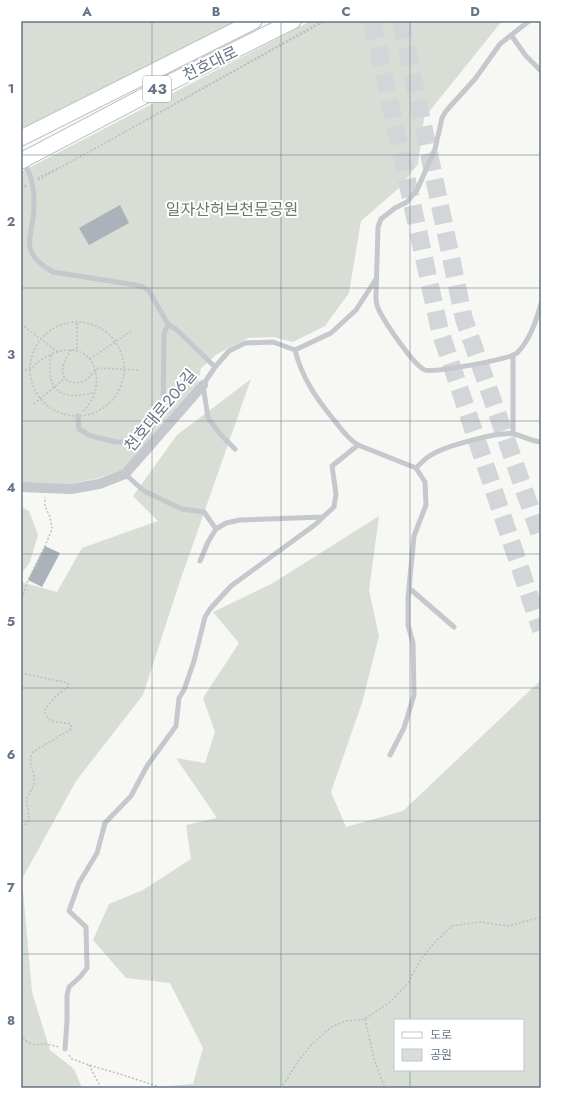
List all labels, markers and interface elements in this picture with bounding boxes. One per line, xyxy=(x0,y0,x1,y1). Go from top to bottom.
text: A xyxy=(81,2,92,21)
text: B xyxy=(212,2,221,21)
text: C xyxy=(341,2,351,21)
text: D xyxy=(470,2,480,21)
street label: 천호대로 xyxy=(179,40,242,87)
road number: 43 xyxy=(143,76,171,102)
text: 1 xyxy=(8,79,14,98)
park label: 일자산허브천문공원 xyxy=(166,198,298,221)
text: 2 xyxy=(7,212,15,231)
text: 3 xyxy=(7,345,15,364)
street label: 천호대로206길 xyxy=(119,364,202,457)
text: 4 xyxy=(6,478,16,497)
text: 5 xyxy=(7,612,15,631)
text: 6 xyxy=(7,745,16,764)
text: 7 xyxy=(7,878,15,897)
text: 8 xyxy=(7,1011,15,1030)
legend xyxy=(394,1019,524,1071)
text: 도로 xyxy=(430,1026,452,1044)
text: 공원 xyxy=(430,1046,452,1064)

